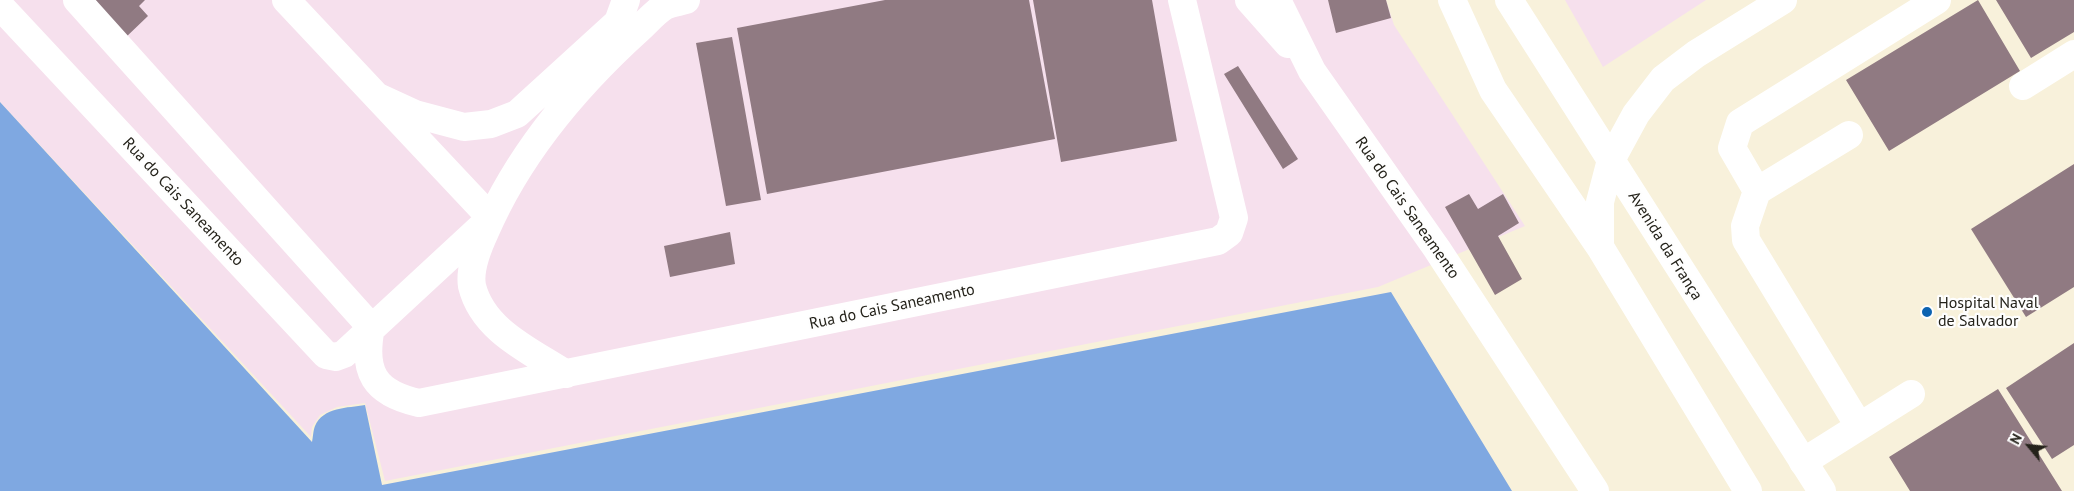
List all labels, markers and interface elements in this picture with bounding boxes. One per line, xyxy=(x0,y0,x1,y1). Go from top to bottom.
street label: Rua do Cais Saneamento xyxy=(1351,133,1463,283)
street label: Rua do Cais Saneamento xyxy=(118,134,248,270)
street label: Avenida da França xyxy=(1624,188,1706,304)
street label: Rua do Cais Saneamento xyxy=(808,280,976,334)
place label: Hospital Naval de Salvador xyxy=(1938,293,2038,331)
marker: Hospital Naval de Salvador xyxy=(1920,305,1934,319)
north arrow xyxy=(2004,421,2054,471)
text: N xyxy=(2006,431,2026,447)

